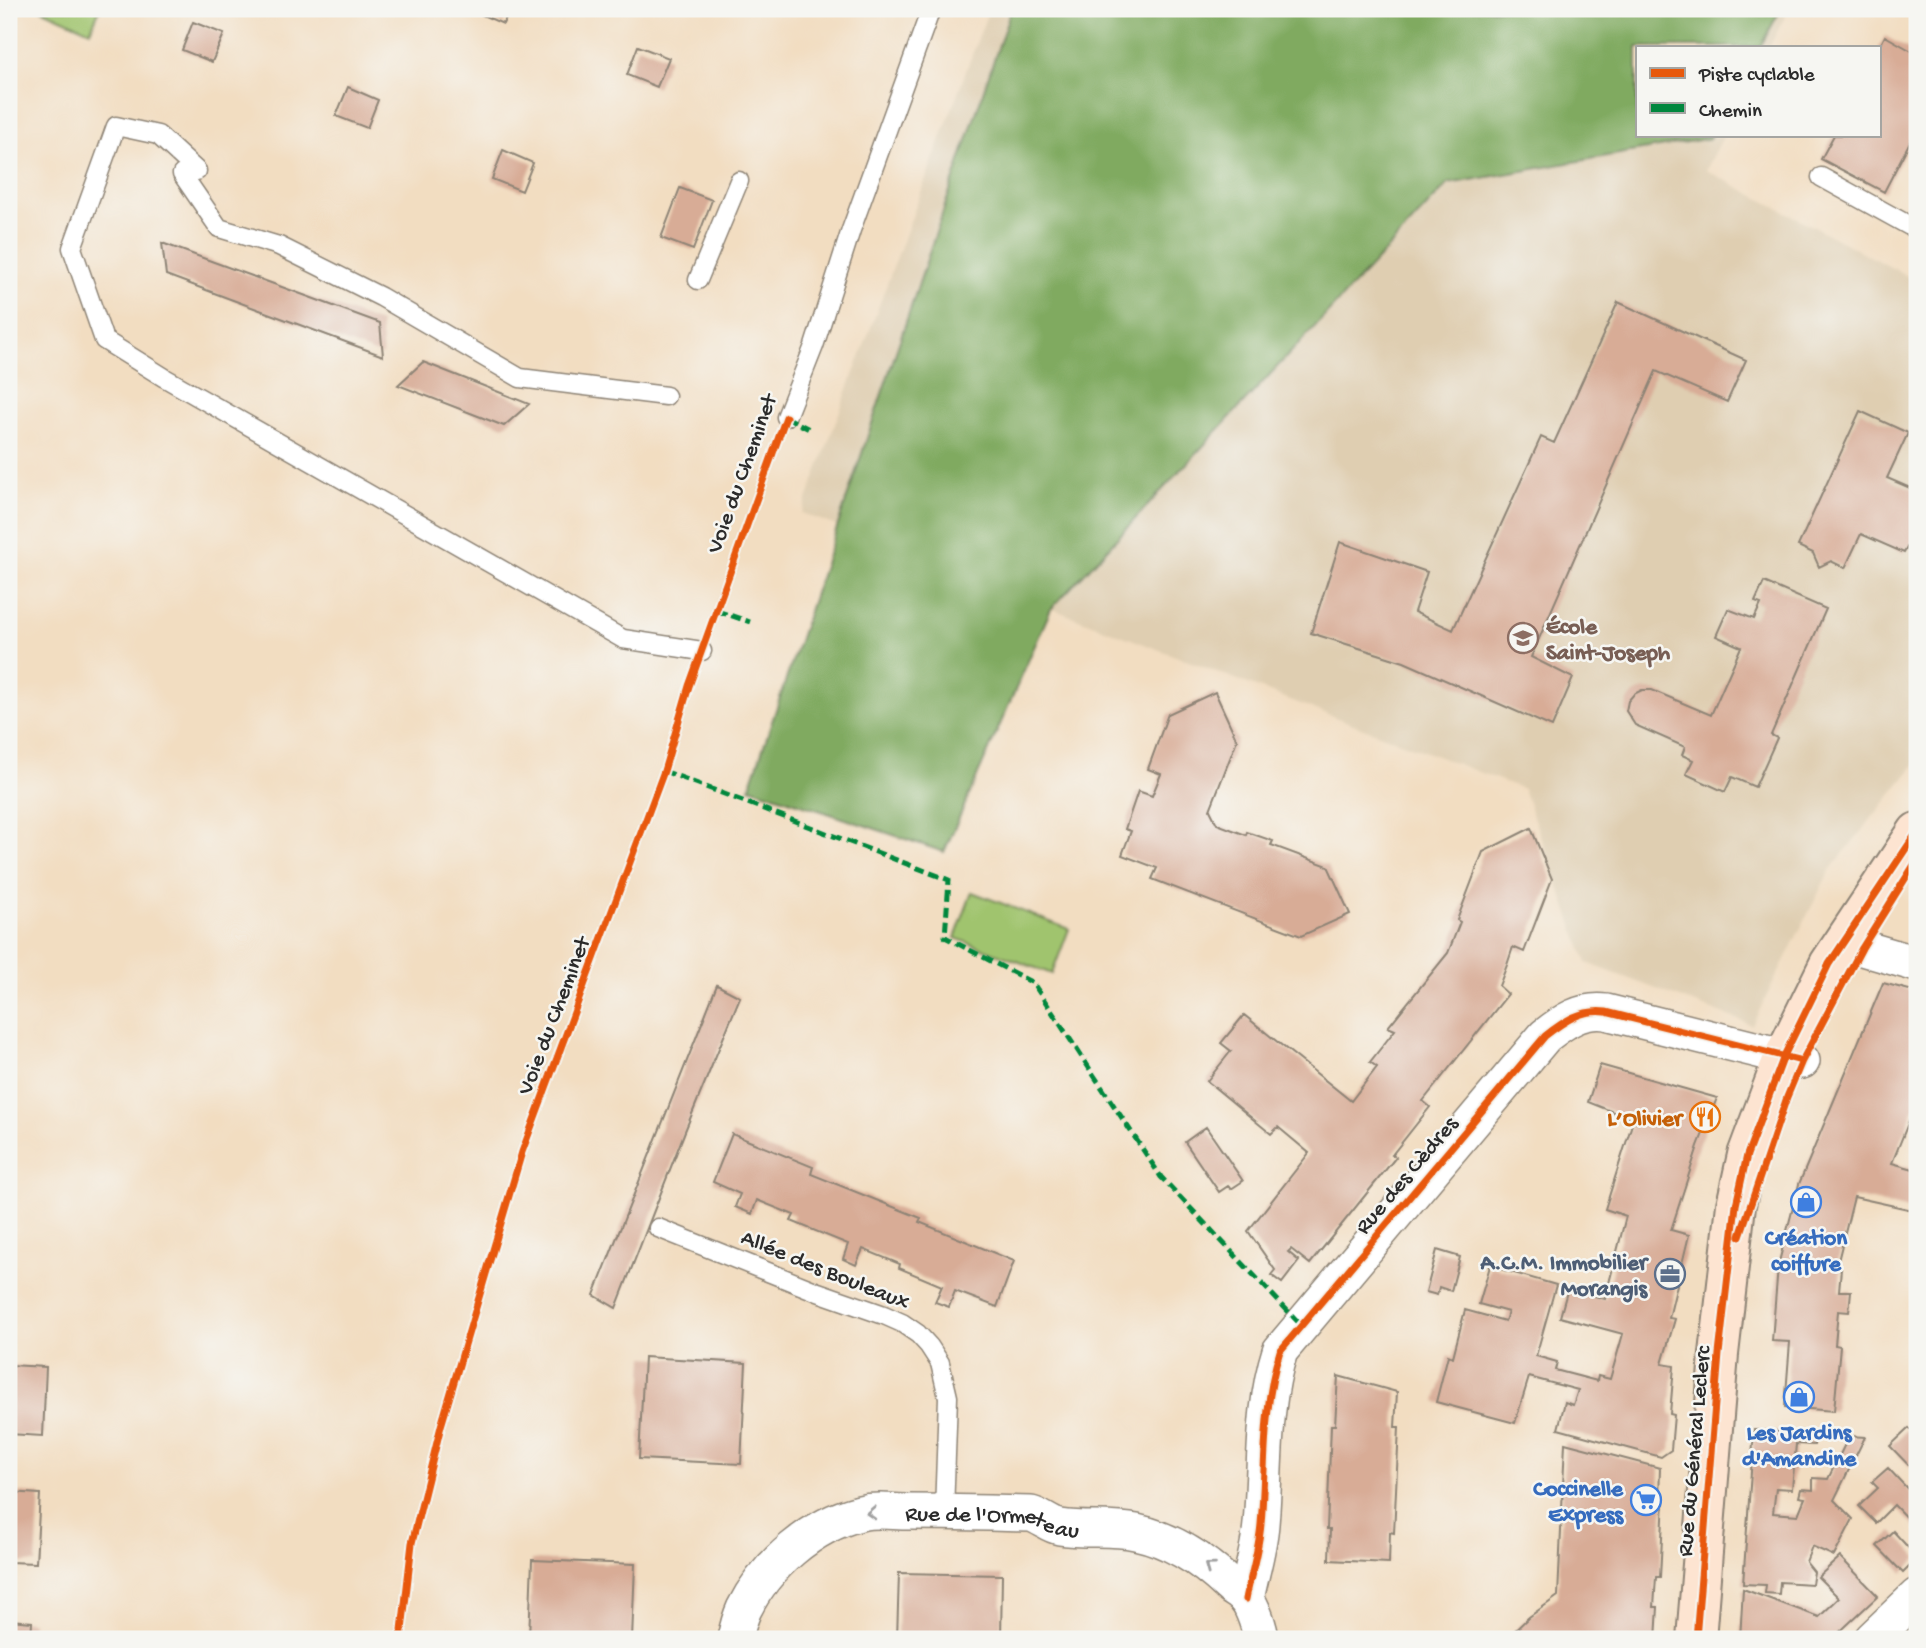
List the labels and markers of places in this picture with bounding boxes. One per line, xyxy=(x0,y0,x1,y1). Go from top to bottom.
place label: École Saint-Joseph xyxy=(1546,615,1671,668)
school or university icon: École Saint-Joseph xyxy=(1506,621,1540,655)
restaurant icon: L’Olivier xyxy=(1688,1100,1722,1134)
place label: L’Olivier xyxy=(1607,1107,1685,1134)
shop icon: Création coiffure xyxy=(1789,1185,1823,1219)
place label: Création coiffure xyxy=(1765,1226,1848,1279)
place label: A.C.M. Immobilier Morangis xyxy=(1480,1251,1650,1304)
office icon: A.C.M. Immobilier Morangis xyxy=(1653,1257,1687,1291)
shop icon: Les Jardins d'Amandine xyxy=(1782,1380,1816,1414)
place label: Les Jardins d'Amandine xyxy=(1742,1421,1857,1474)
place label: Coccinelle Express xyxy=(1533,1477,1625,1530)
supermarket icon: Coccinelle Express xyxy=(1629,1483,1663,1517)

